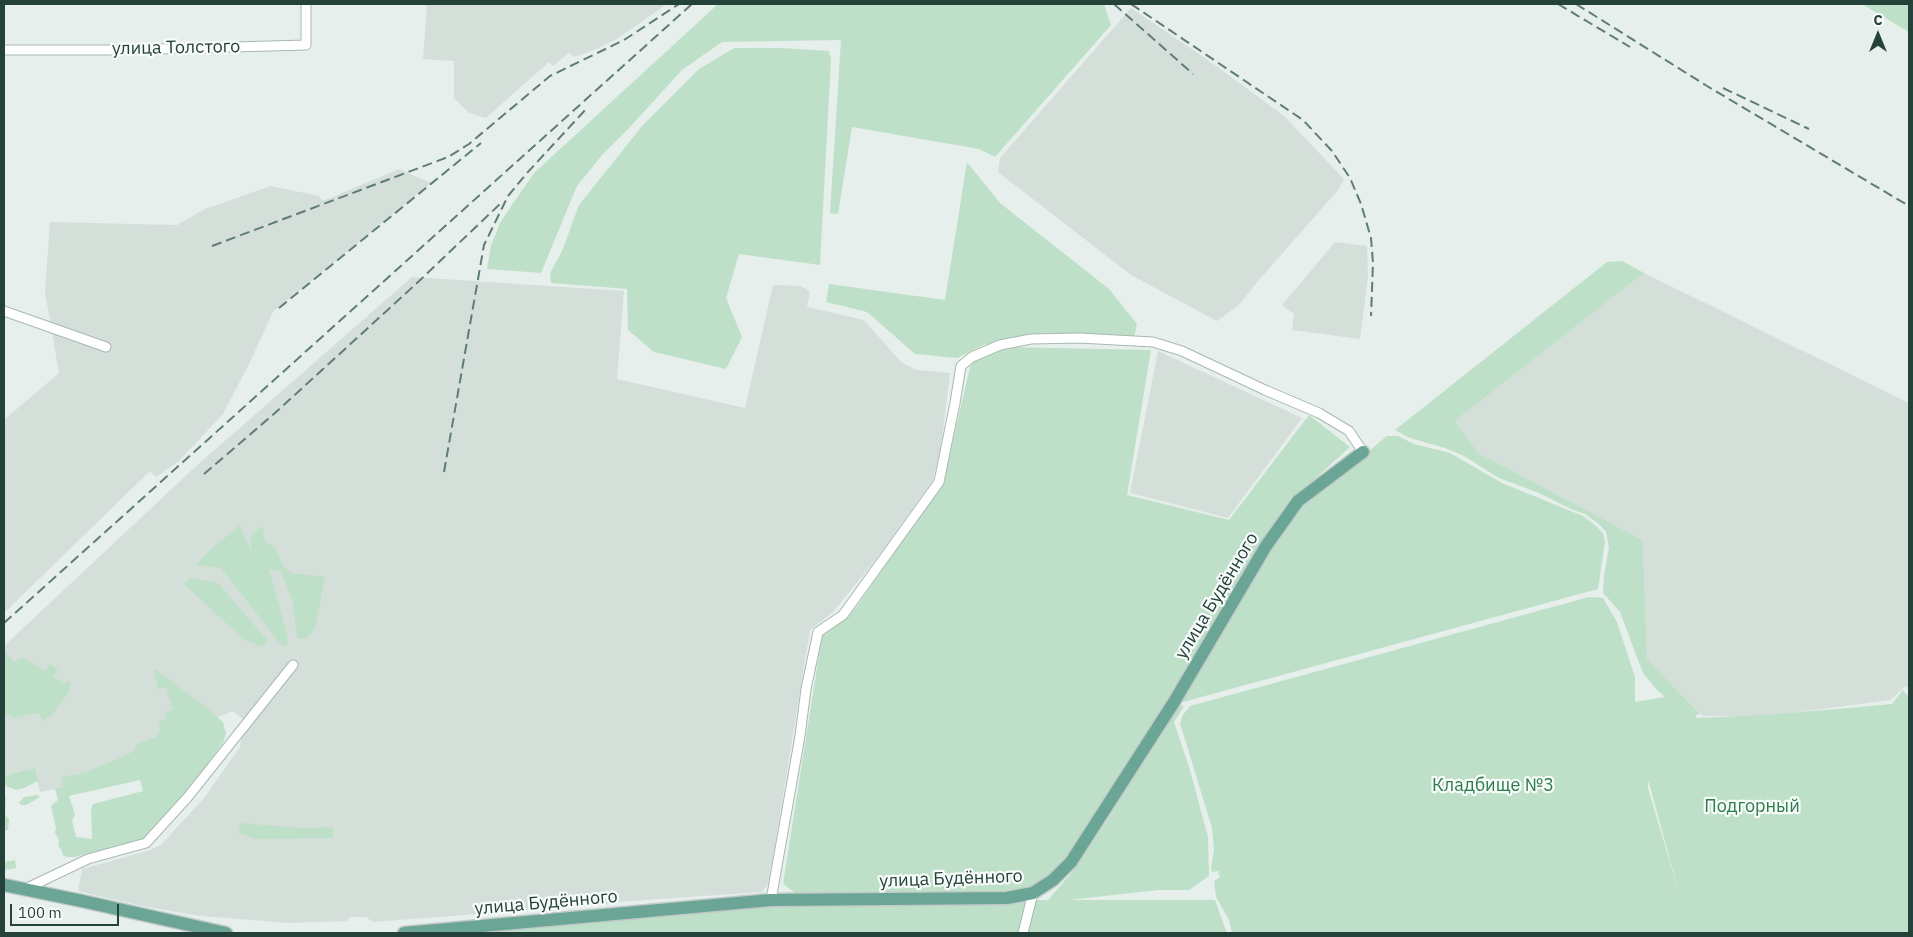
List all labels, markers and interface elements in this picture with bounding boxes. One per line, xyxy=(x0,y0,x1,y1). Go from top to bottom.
north arrow xyxy=(1853,10,1903,60)
text: С xyxy=(1873,11,1883,29)
street label: улица Толстого xyxy=(112,36,240,60)
street label: улица Будённого xyxy=(1171,529,1263,663)
park label: Кладбище №3 xyxy=(1432,775,1554,797)
park label: Подгорный xyxy=(1704,796,1800,818)
street label: улица Будённого xyxy=(879,866,1023,892)
street label: улица Будённого xyxy=(474,886,618,920)
scale bar xyxy=(12,894,121,926)
text: 100 m xyxy=(18,903,62,922)

